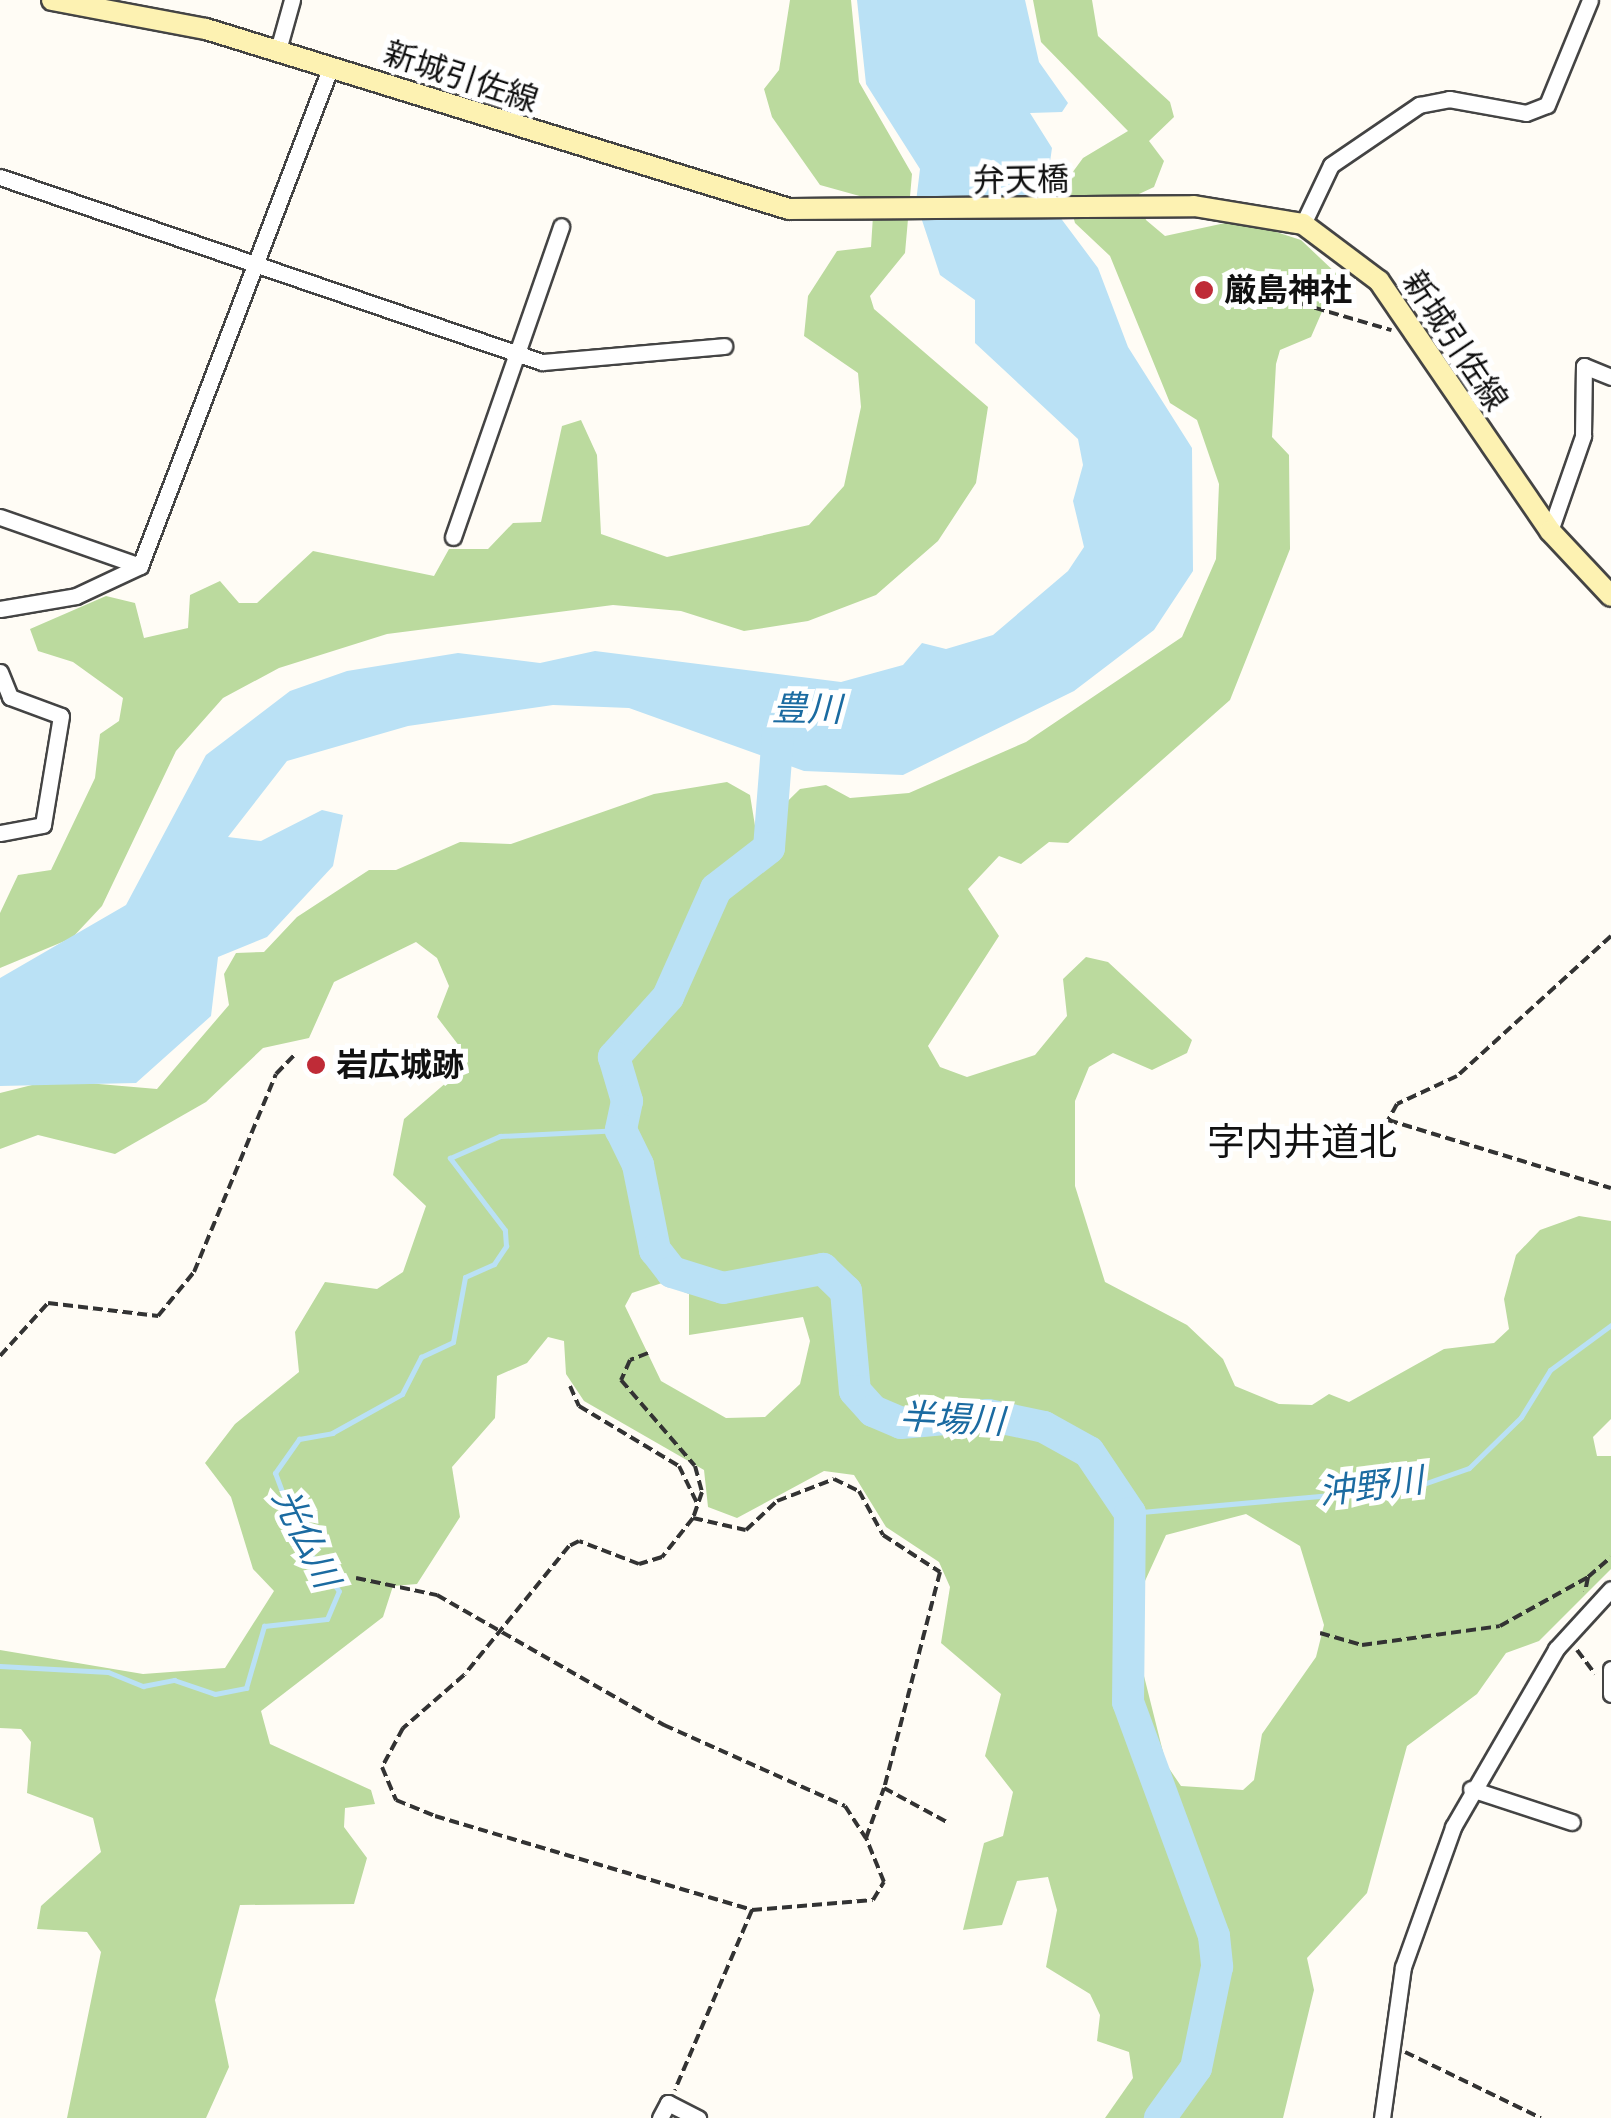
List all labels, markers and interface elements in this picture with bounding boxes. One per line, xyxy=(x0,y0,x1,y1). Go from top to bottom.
street label: 新城引佐線 xyxy=(379,34,543,120)
street label: 弁天橋 xyxy=(973,160,1069,200)
street label: 新城引佐線 xyxy=(1394,264,1516,418)
place label: 厳島神社 xyxy=(1224,271,1352,309)
marker: 厳島神社 xyxy=(1193,279,1215,301)
water label: 豊川 xyxy=(772,687,842,731)
place label: 岩広城跡 xyxy=(336,1046,464,1084)
marker: 岩広城跡 xyxy=(305,1054,327,1076)
district label: 字内井道北 xyxy=(1207,1120,1397,1166)
water label: 半場川 xyxy=(898,1395,1006,1443)
water label: 沖野川 xyxy=(1316,1459,1426,1513)
water label: 光仏川 xyxy=(264,1482,348,1594)

